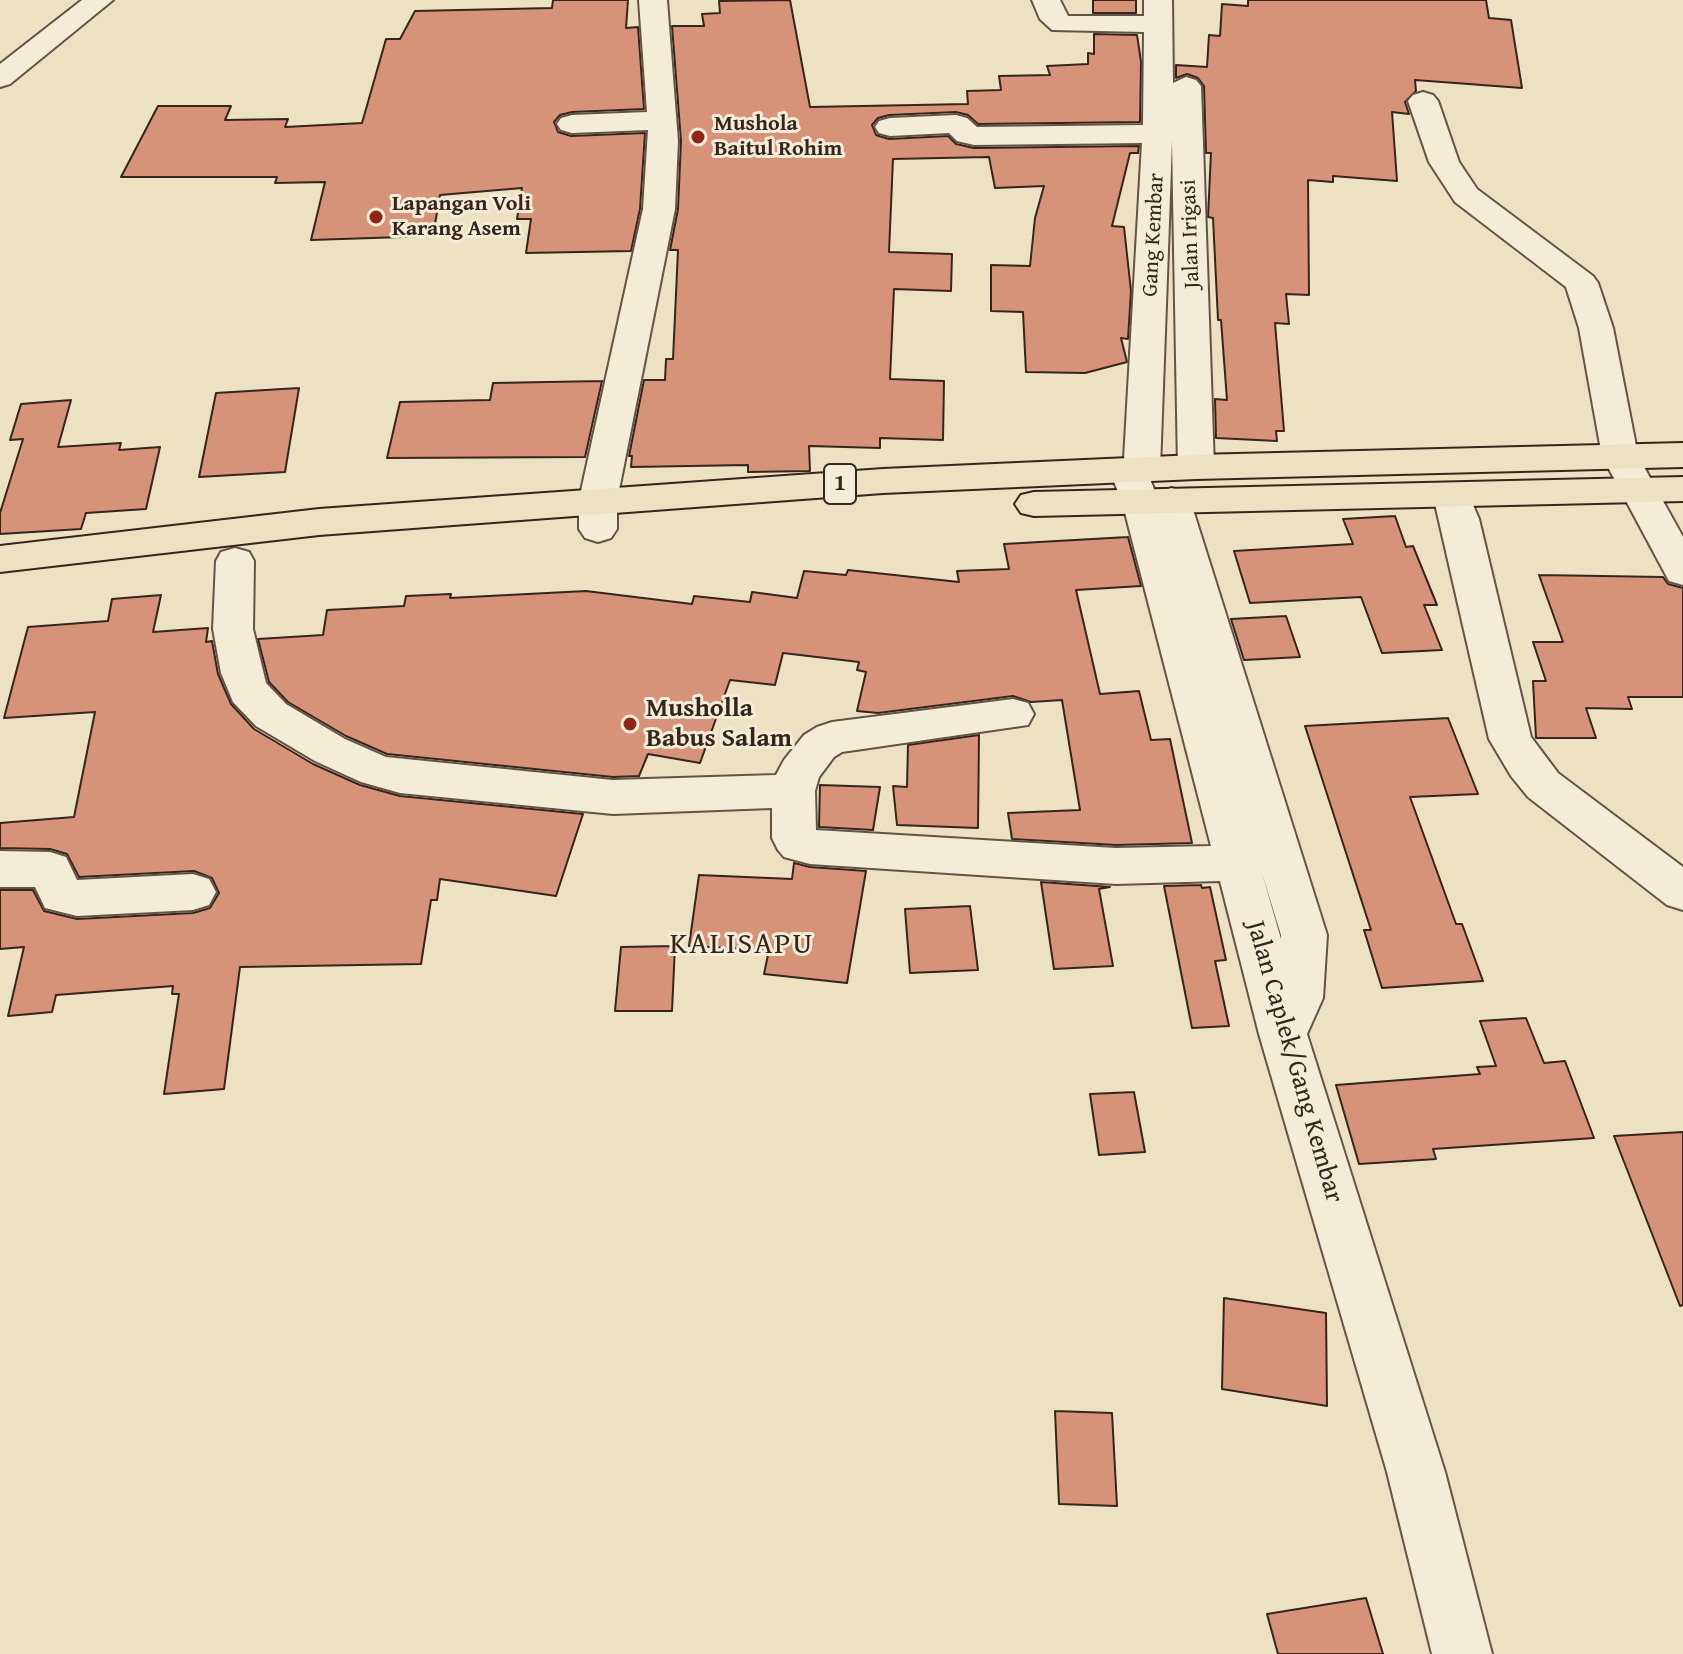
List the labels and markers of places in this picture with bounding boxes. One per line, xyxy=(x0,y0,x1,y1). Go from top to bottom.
place label: Mushola Baitul Rohim xyxy=(714,111,842,162)
marker: Mushola Baitul Rohim xyxy=(689,128,707,146)
place label: Lapangan Voli Karang Asem xyxy=(392,191,531,242)
marker: Lapangan Voli Karang Asem xyxy=(367,208,385,226)
place label: Musholla Babus Salam xyxy=(646,693,792,754)
marker: Musholla Babus Salam xyxy=(621,715,639,733)

